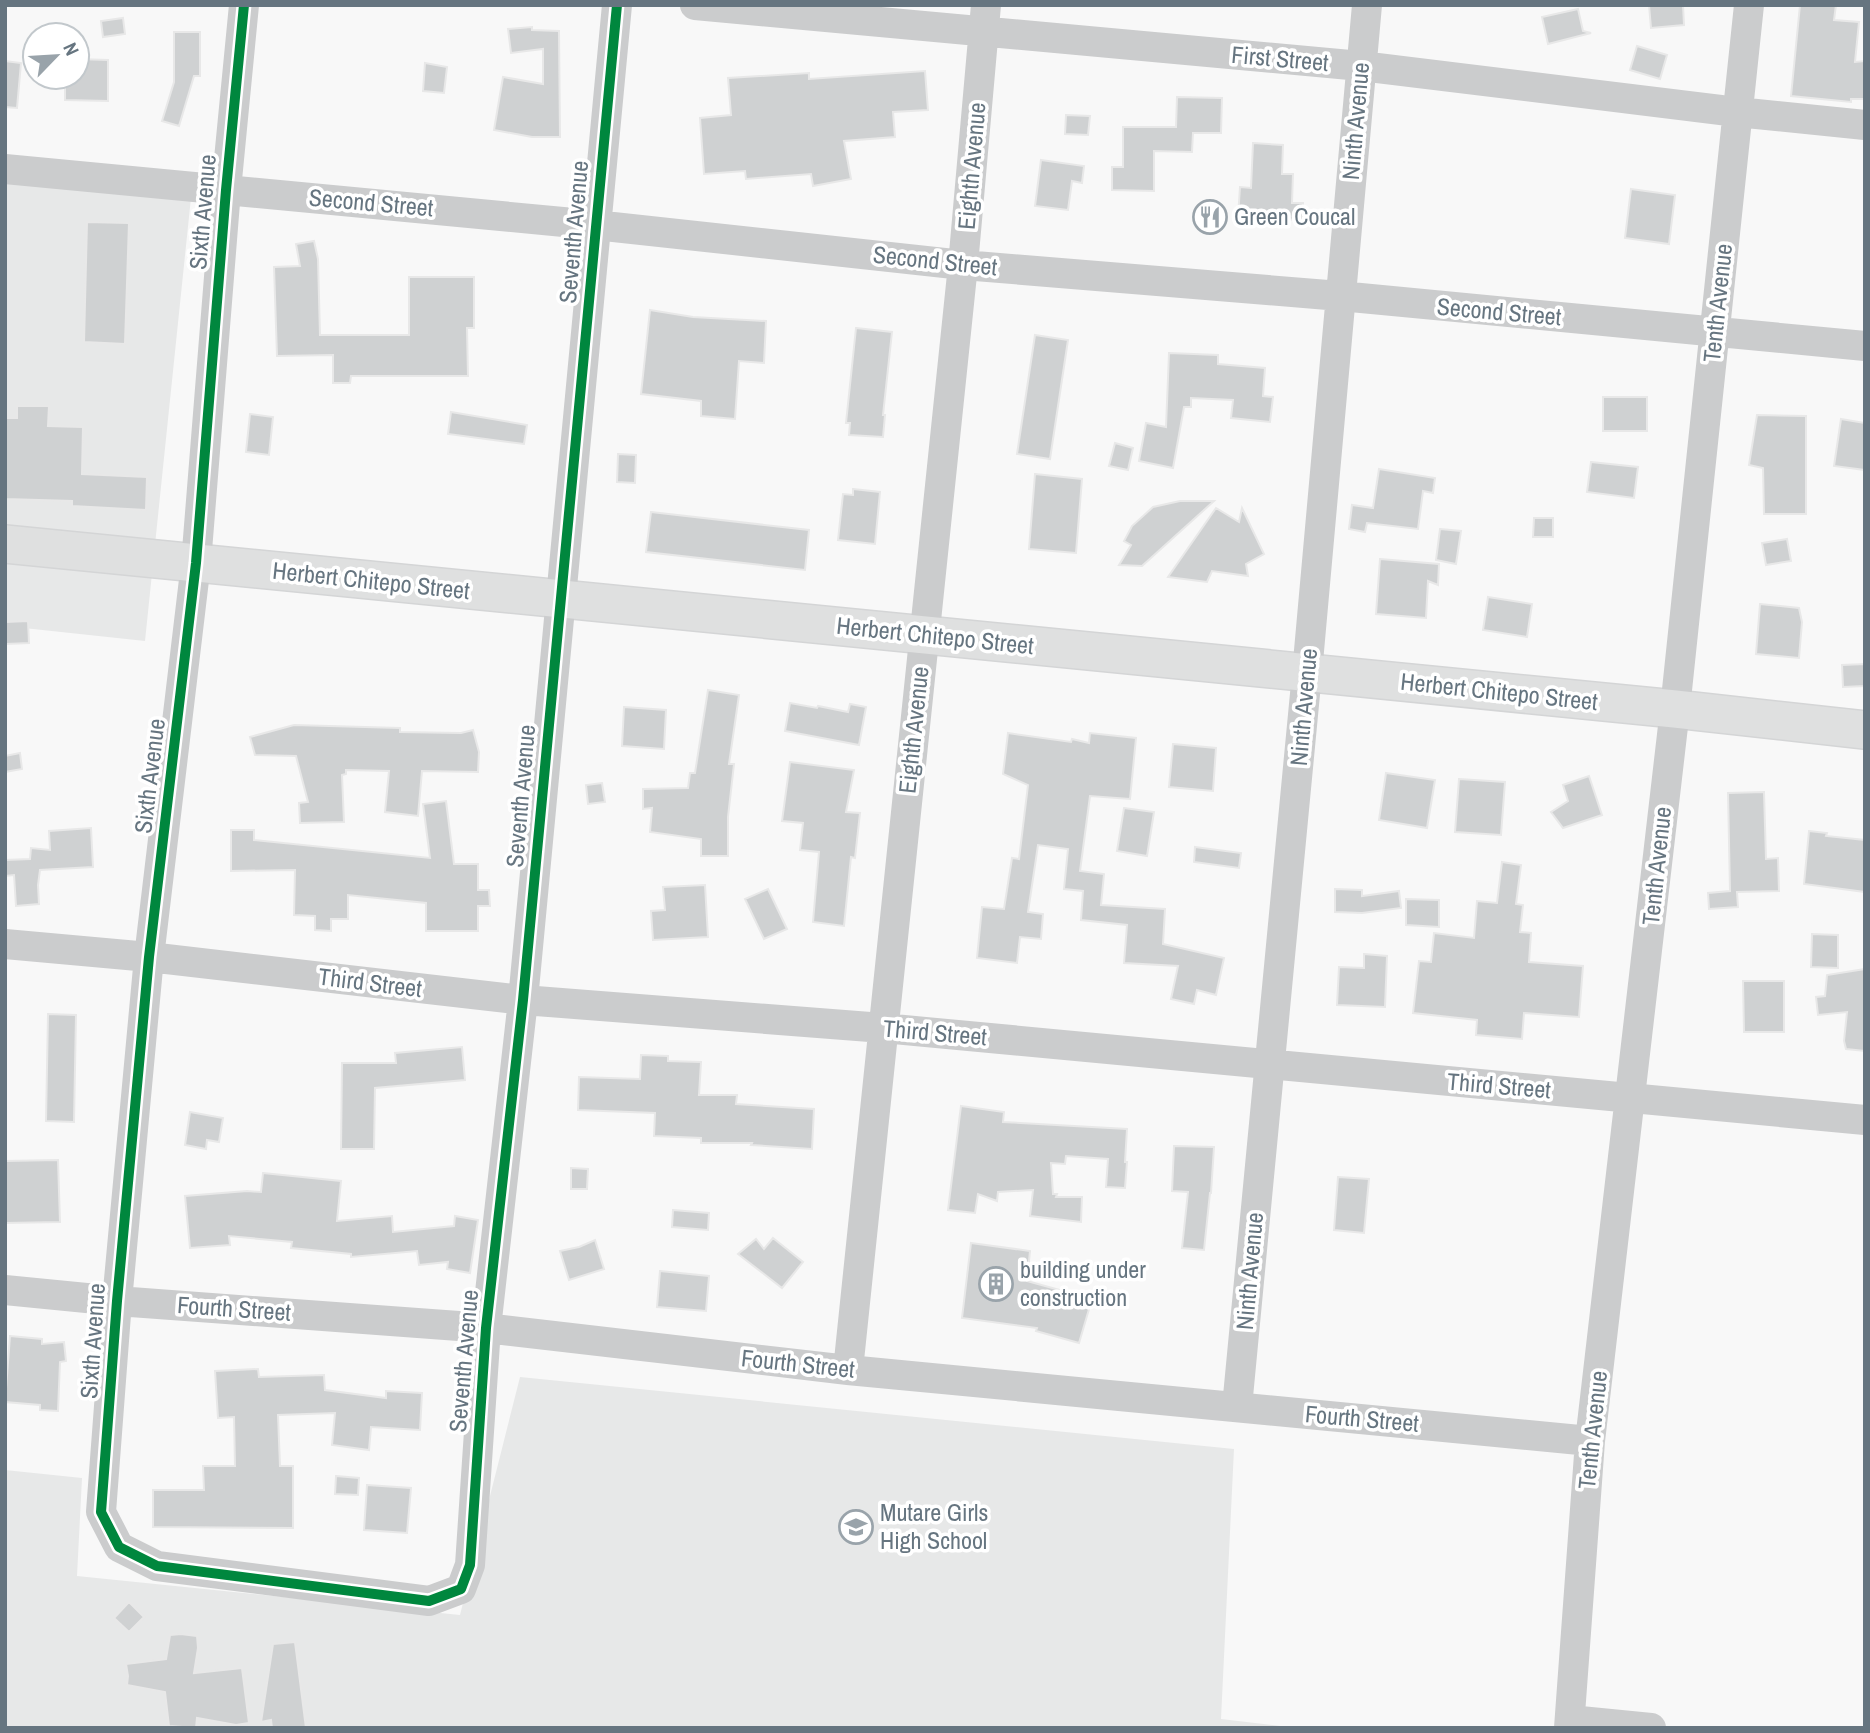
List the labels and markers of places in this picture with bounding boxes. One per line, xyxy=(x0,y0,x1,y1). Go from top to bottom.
restaurant icon: Green Coucal xyxy=(1191,198,1229,236)
place label: Green Coucal xyxy=(1234,200,1355,232)
place label: building under construction xyxy=(1020,1253,1146,1313)
building icon: building under construction xyxy=(977,1265,1015,1303)
place label: Mutare Girls High School xyxy=(880,1496,988,1556)
school or university icon: Mutare Girls High School xyxy=(837,1508,875,1546)

